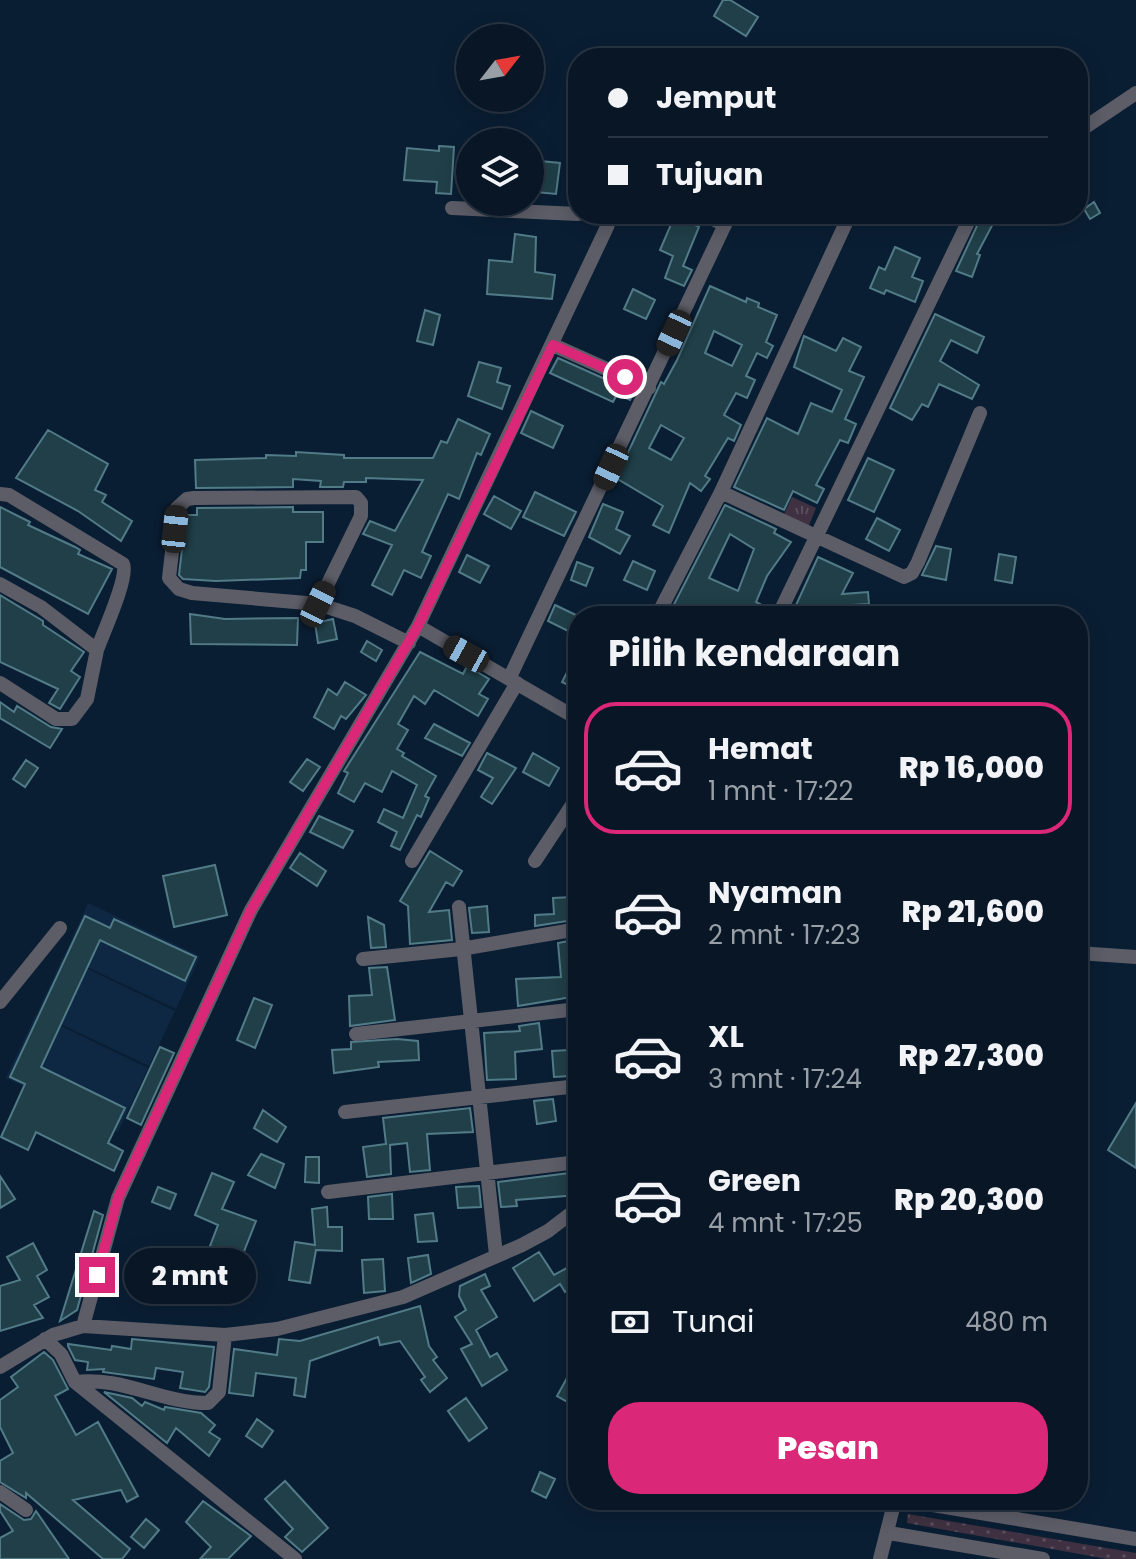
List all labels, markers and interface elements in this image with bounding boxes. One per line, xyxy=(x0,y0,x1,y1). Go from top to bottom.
north arrow xyxy=(456,24,544,112)
map controls xyxy=(456,24,544,216)
text: Jemput xyxy=(656,76,776,119)
button: layers xyxy=(456,128,544,216)
text: Tujuan xyxy=(656,153,764,196)
car xyxy=(653,306,695,360)
route start xyxy=(607,359,643,395)
car xyxy=(590,440,632,494)
car xyxy=(161,504,189,554)
car xyxy=(297,577,339,631)
text: Pilih kendaraan xyxy=(608,628,900,679)
car xyxy=(439,632,493,676)
text: Hemat xyxy=(708,727,813,770)
icon: car xyxy=(612,732,684,804)
text: Rp 16,000 xyxy=(899,746,1044,789)
text: 1 mnt · 17:22 xyxy=(708,773,854,809)
text: Nyaman xyxy=(708,871,842,914)
icon: car xyxy=(612,876,684,948)
text: Rp 21,600 xyxy=(901,890,1044,933)
text: 2 mnt · 17:23 xyxy=(708,917,861,953)
text: XL xyxy=(708,1015,744,1058)
icon: car xyxy=(612,1020,684,1092)
text: Rp 27,300 xyxy=(898,1034,1044,1077)
text: 3 mnt · 17:24 xyxy=(708,1061,862,1097)
text: Green xyxy=(708,1159,801,1202)
icon: car xyxy=(612,1164,684,1236)
text: Rp 20,300 xyxy=(894,1178,1044,1221)
text: 4 mnt · 17:25 xyxy=(708,1205,863,1241)
callout: 2 mnt xyxy=(125,1247,257,1303)
route end xyxy=(79,1257,115,1293)
text: 2 mnt xyxy=(152,1258,228,1294)
icon: cash xyxy=(608,1300,652,1344)
text: Tunai xyxy=(672,1300,754,1343)
text: 480 m xyxy=(965,1304,1048,1340)
button: Pesan xyxy=(608,1402,1048,1494)

